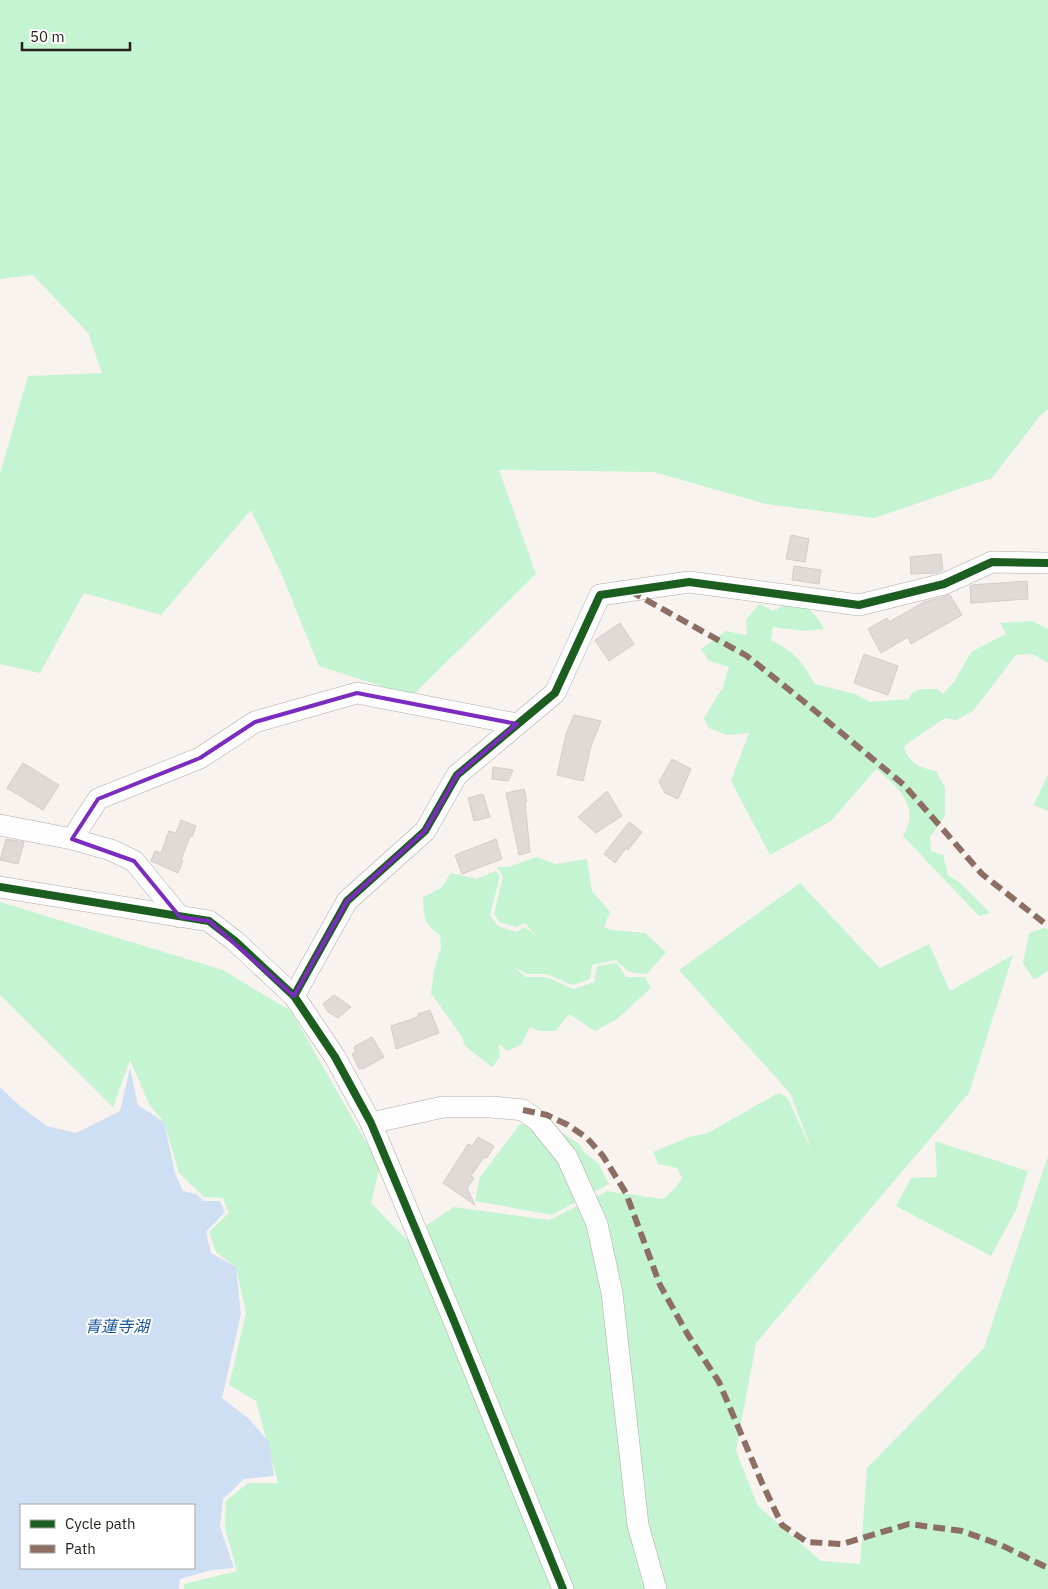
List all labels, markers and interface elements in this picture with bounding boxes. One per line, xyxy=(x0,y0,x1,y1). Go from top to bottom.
scale bar xyxy=(22,20,130,52)
text: 50 m xyxy=(30,27,65,46)
water label: 青蓮寺湖 xyxy=(85,1316,152,1336)
legend xyxy=(20,1504,195,1569)
text: Cycle path xyxy=(65,1514,136,1533)
text: Path xyxy=(65,1539,96,1558)

